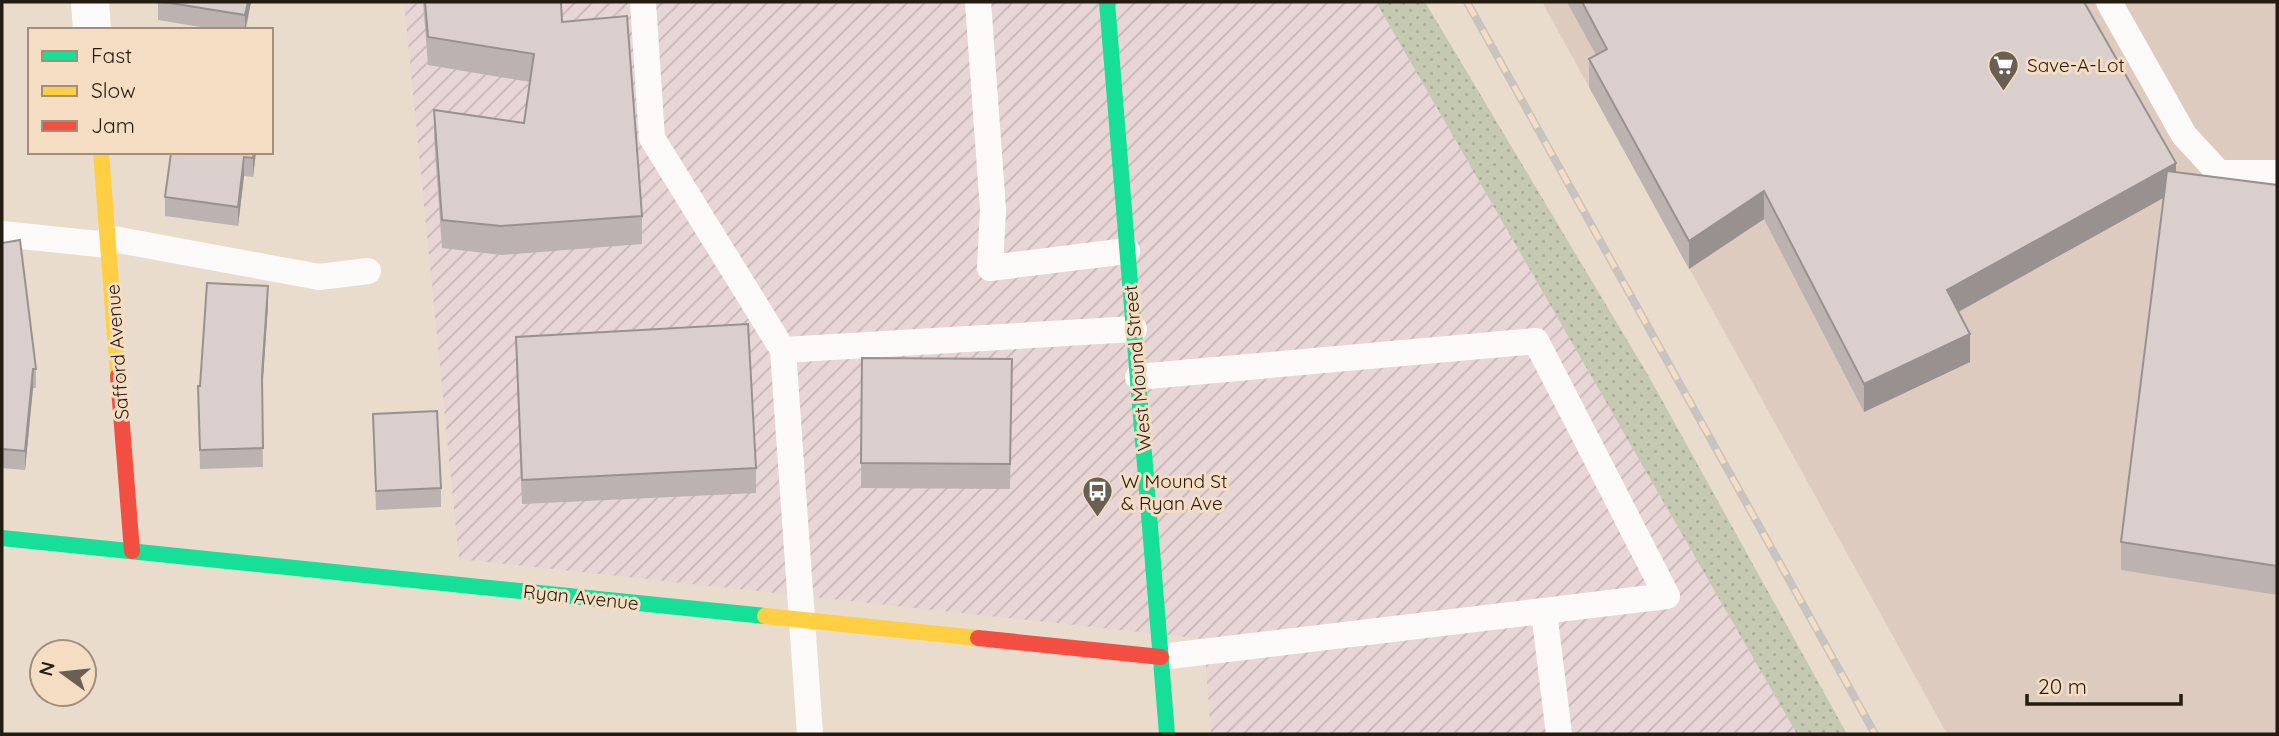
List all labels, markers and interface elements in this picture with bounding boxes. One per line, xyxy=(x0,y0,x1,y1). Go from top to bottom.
legend xyxy=(28,28,273,154)
text: Fast xyxy=(91,42,132,68)
supermarket icon: Save-A-Lot xyxy=(1987,48,2021,92)
place label: Save-A-Lot xyxy=(2027,53,2125,77)
text: Slow xyxy=(91,77,136,103)
text: Jam xyxy=(91,112,135,138)
street label: Safford Avenue xyxy=(100,283,134,421)
street label: West Mound Street xyxy=(1118,284,1156,452)
place label: W Mound St & Ryan Ave xyxy=(1121,469,1227,515)
bus stop icon: W Mound St & Ryan Ave xyxy=(1081,475,1115,519)
street label: Ryan Avenue xyxy=(522,579,640,615)
north arrow xyxy=(28,638,98,708)
text: N xyxy=(33,659,60,678)
scale bar xyxy=(2027,662,2181,706)
text: 20 m xyxy=(2038,673,2087,699)

